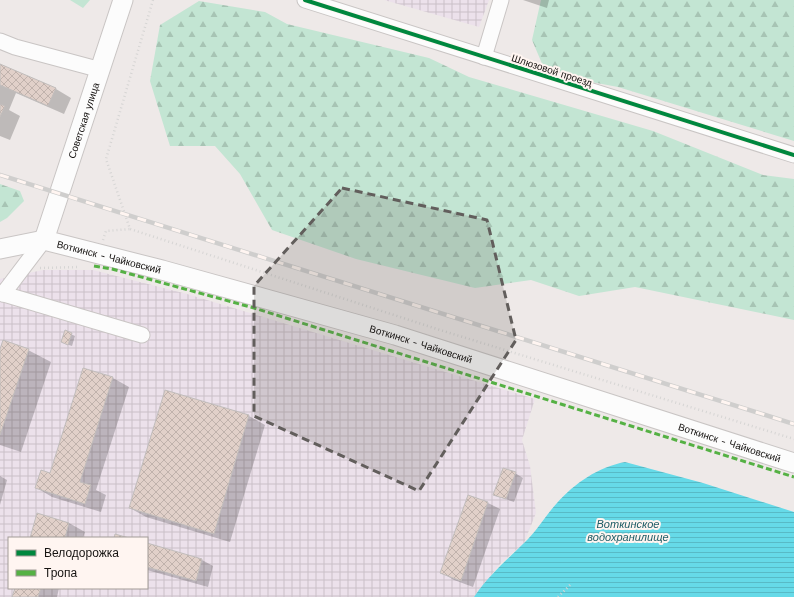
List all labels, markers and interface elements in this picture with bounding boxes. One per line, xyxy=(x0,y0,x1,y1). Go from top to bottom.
street label: Шлюзовой проезд xyxy=(510,52,594,89)
street label: Советская улица xyxy=(66,81,102,160)
street label: Воткинск - Чайковский xyxy=(56,238,162,276)
street label: Воткинск - Чайковский xyxy=(368,323,474,365)
street label: Воткинск - Чайковский xyxy=(677,421,782,464)
water label: Воткинское водохранилище xyxy=(587,518,669,544)
legend xyxy=(8,537,148,589)
text: Велодорожка xyxy=(44,546,119,560)
text: Тропа xyxy=(44,566,78,580)

